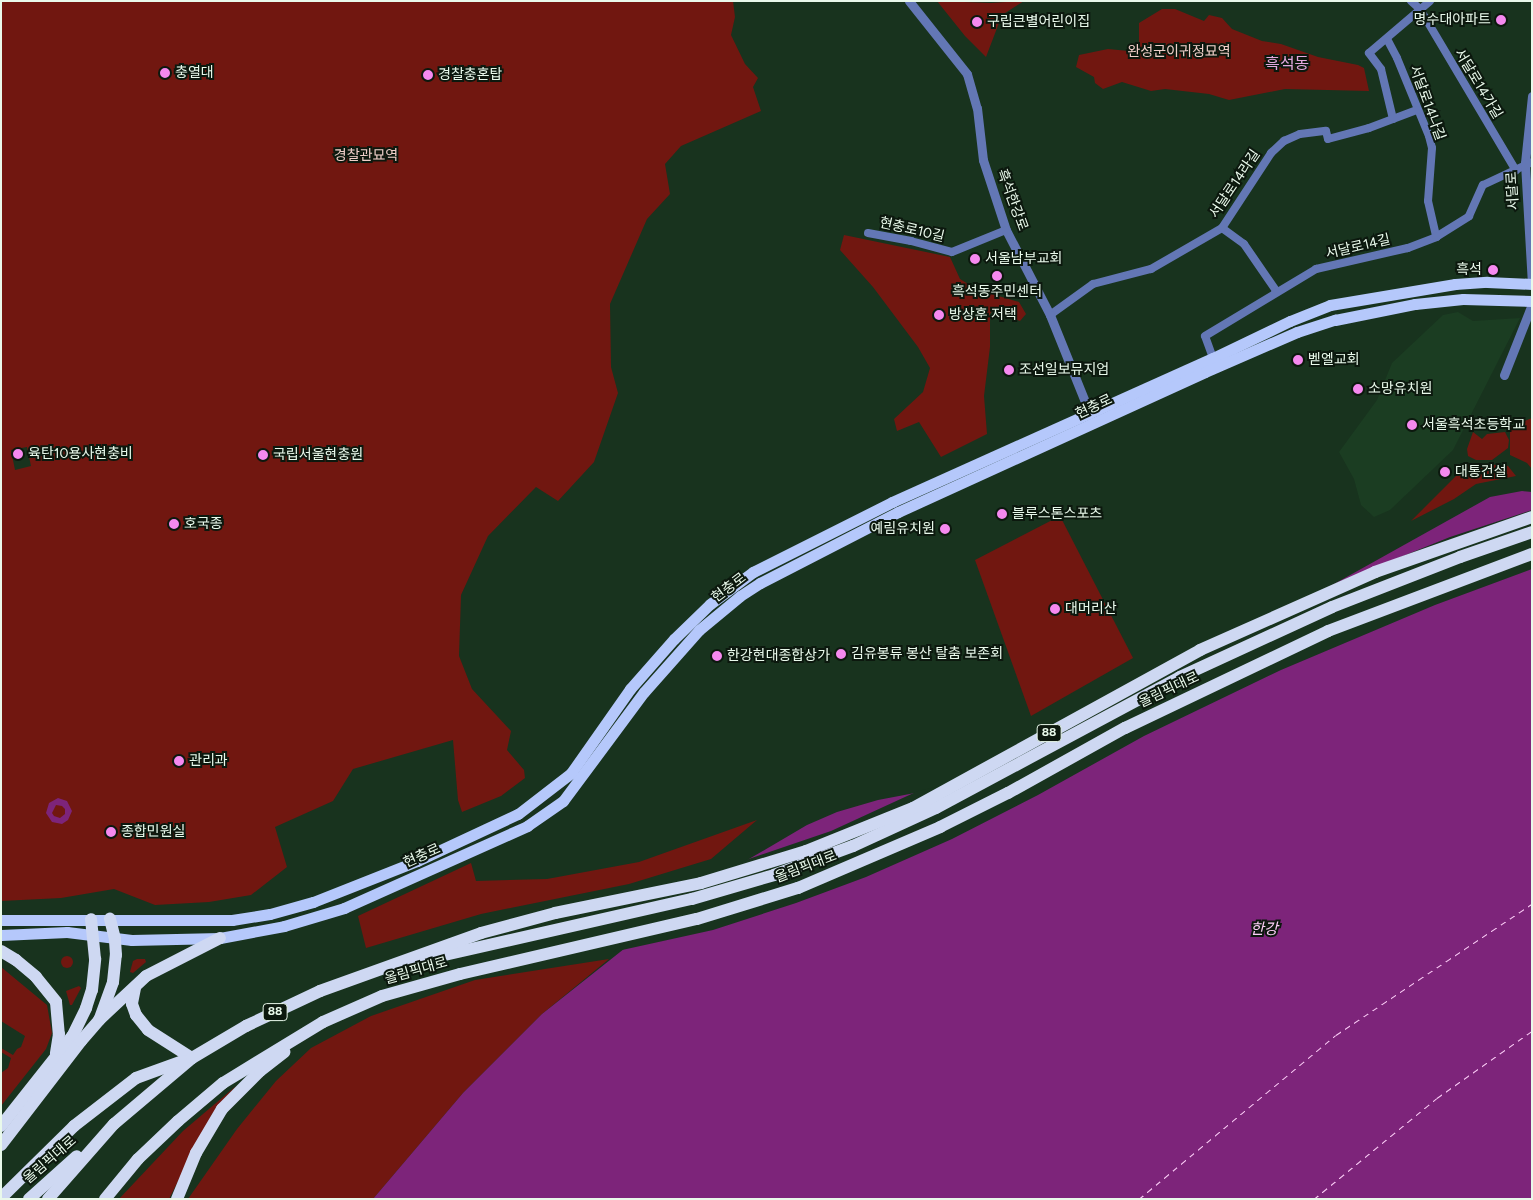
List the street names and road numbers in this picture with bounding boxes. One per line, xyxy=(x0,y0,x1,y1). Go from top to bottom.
street label: 서달로14가길 xyxy=(1450,46,1506,122)
street label: 서달로14나길 xyxy=(1406,63,1448,143)
street label: 서달로14라길 xyxy=(1206,147,1264,221)
street label: 흑석한강로 xyxy=(993,167,1031,233)
street label: 서달로 xyxy=(1504,171,1522,211)
street label: 현충로10길 xyxy=(878,214,946,246)
street label: 서달로14길 xyxy=(1324,231,1392,263)
street label: 현충로 xyxy=(1073,391,1115,423)
street label: 현충로 xyxy=(709,570,749,606)
street label: 올림픽대로 xyxy=(1136,669,1202,711)
road number: 88 xyxy=(1036,724,1062,742)
street label: 현충로 xyxy=(401,840,443,872)
street label: 올림픽대로 xyxy=(773,848,839,886)
street label: 올림픽대로 xyxy=(383,954,449,988)
road number: 88 xyxy=(262,1002,288,1022)
street label: 올림픽대로 xyxy=(20,1133,80,1187)

